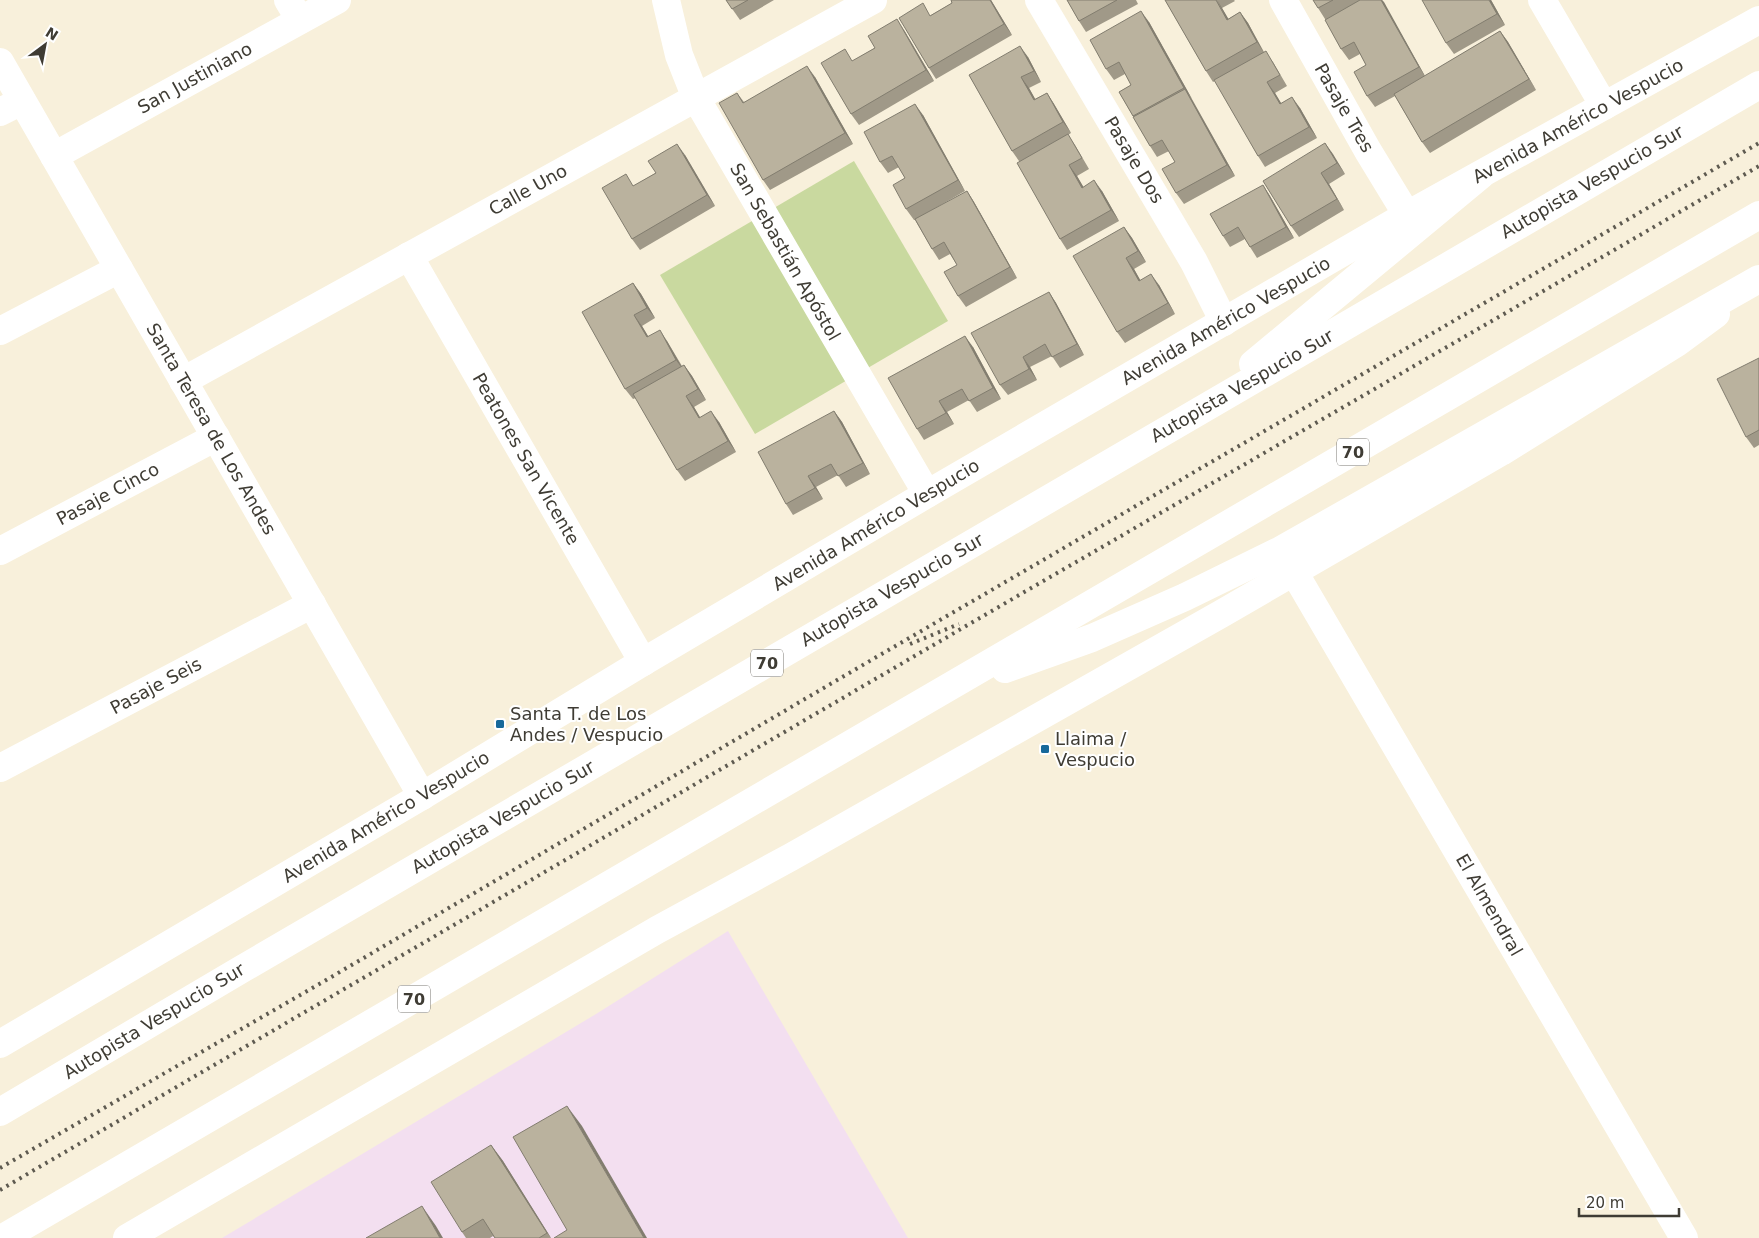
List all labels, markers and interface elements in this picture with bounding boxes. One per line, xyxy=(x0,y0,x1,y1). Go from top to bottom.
north arrow xyxy=(20,20,70,70)
text: N xyxy=(43,24,61,44)
street label: San Justiniano xyxy=(134,37,256,118)
street label: Avenida Américo Vespucio xyxy=(1469,54,1687,187)
street label: Pasaje Tres xyxy=(1311,60,1378,156)
street label: Pasaje Dos xyxy=(1100,113,1169,207)
street label: Autopista Vespucio Sur xyxy=(1497,120,1687,243)
street label: San Sebastián Apóstol xyxy=(726,159,845,344)
street label: Calle Uno xyxy=(485,160,570,220)
street label: Avenida Américo Vespucio xyxy=(1118,252,1334,389)
street label: Santa Teresa de Los Andes xyxy=(142,319,281,538)
street label: Autopista Vespucio Sur xyxy=(1147,324,1337,447)
street label: Peatones San Vicente xyxy=(469,369,584,548)
road number: 70 xyxy=(1337,438,1369,466)
street label: Avenida Américo Vespucio xyxy=(768,454,983,595)
street label: Pasaje Cinco xyxy=(53,458,163,529)
street label: Autopista Vespucio Sur xyxy=(797,528,987,651)
road number: 70 xyxy=(751,650,783,676)
street label: Pasaje Seis xyxy=(107,653,205,718)
place label: Santa T. de Los Andes / Vespucio xyxy=(510,703,663,745)
marker: Santa T. de Los Andes / Vespucio xyxy=(494,718,506,730)
place label: Llaima / Vespucio xyxy=(1055,728,1135,770)
marker: Llaima / Vespucio xyxy=(1039,743,1051,755)
street label: Avenida Américo Vespucio xyxy=(278,746,493,887)
street label: Autopista Vespucio Sur xyxy=(408,755,598,878)
street label: El Almendral xyxy=(1452,850,1527,959)
street label: Autopista Vespucio Sur xyxy=(59,958,249,1083)
road number: 70 xyxy=(398,986,430,1012)
scale bar xyxy=(1579,1186,1679,1218)
text: 20 m xyxy=(1586,1194,1624,1212)

